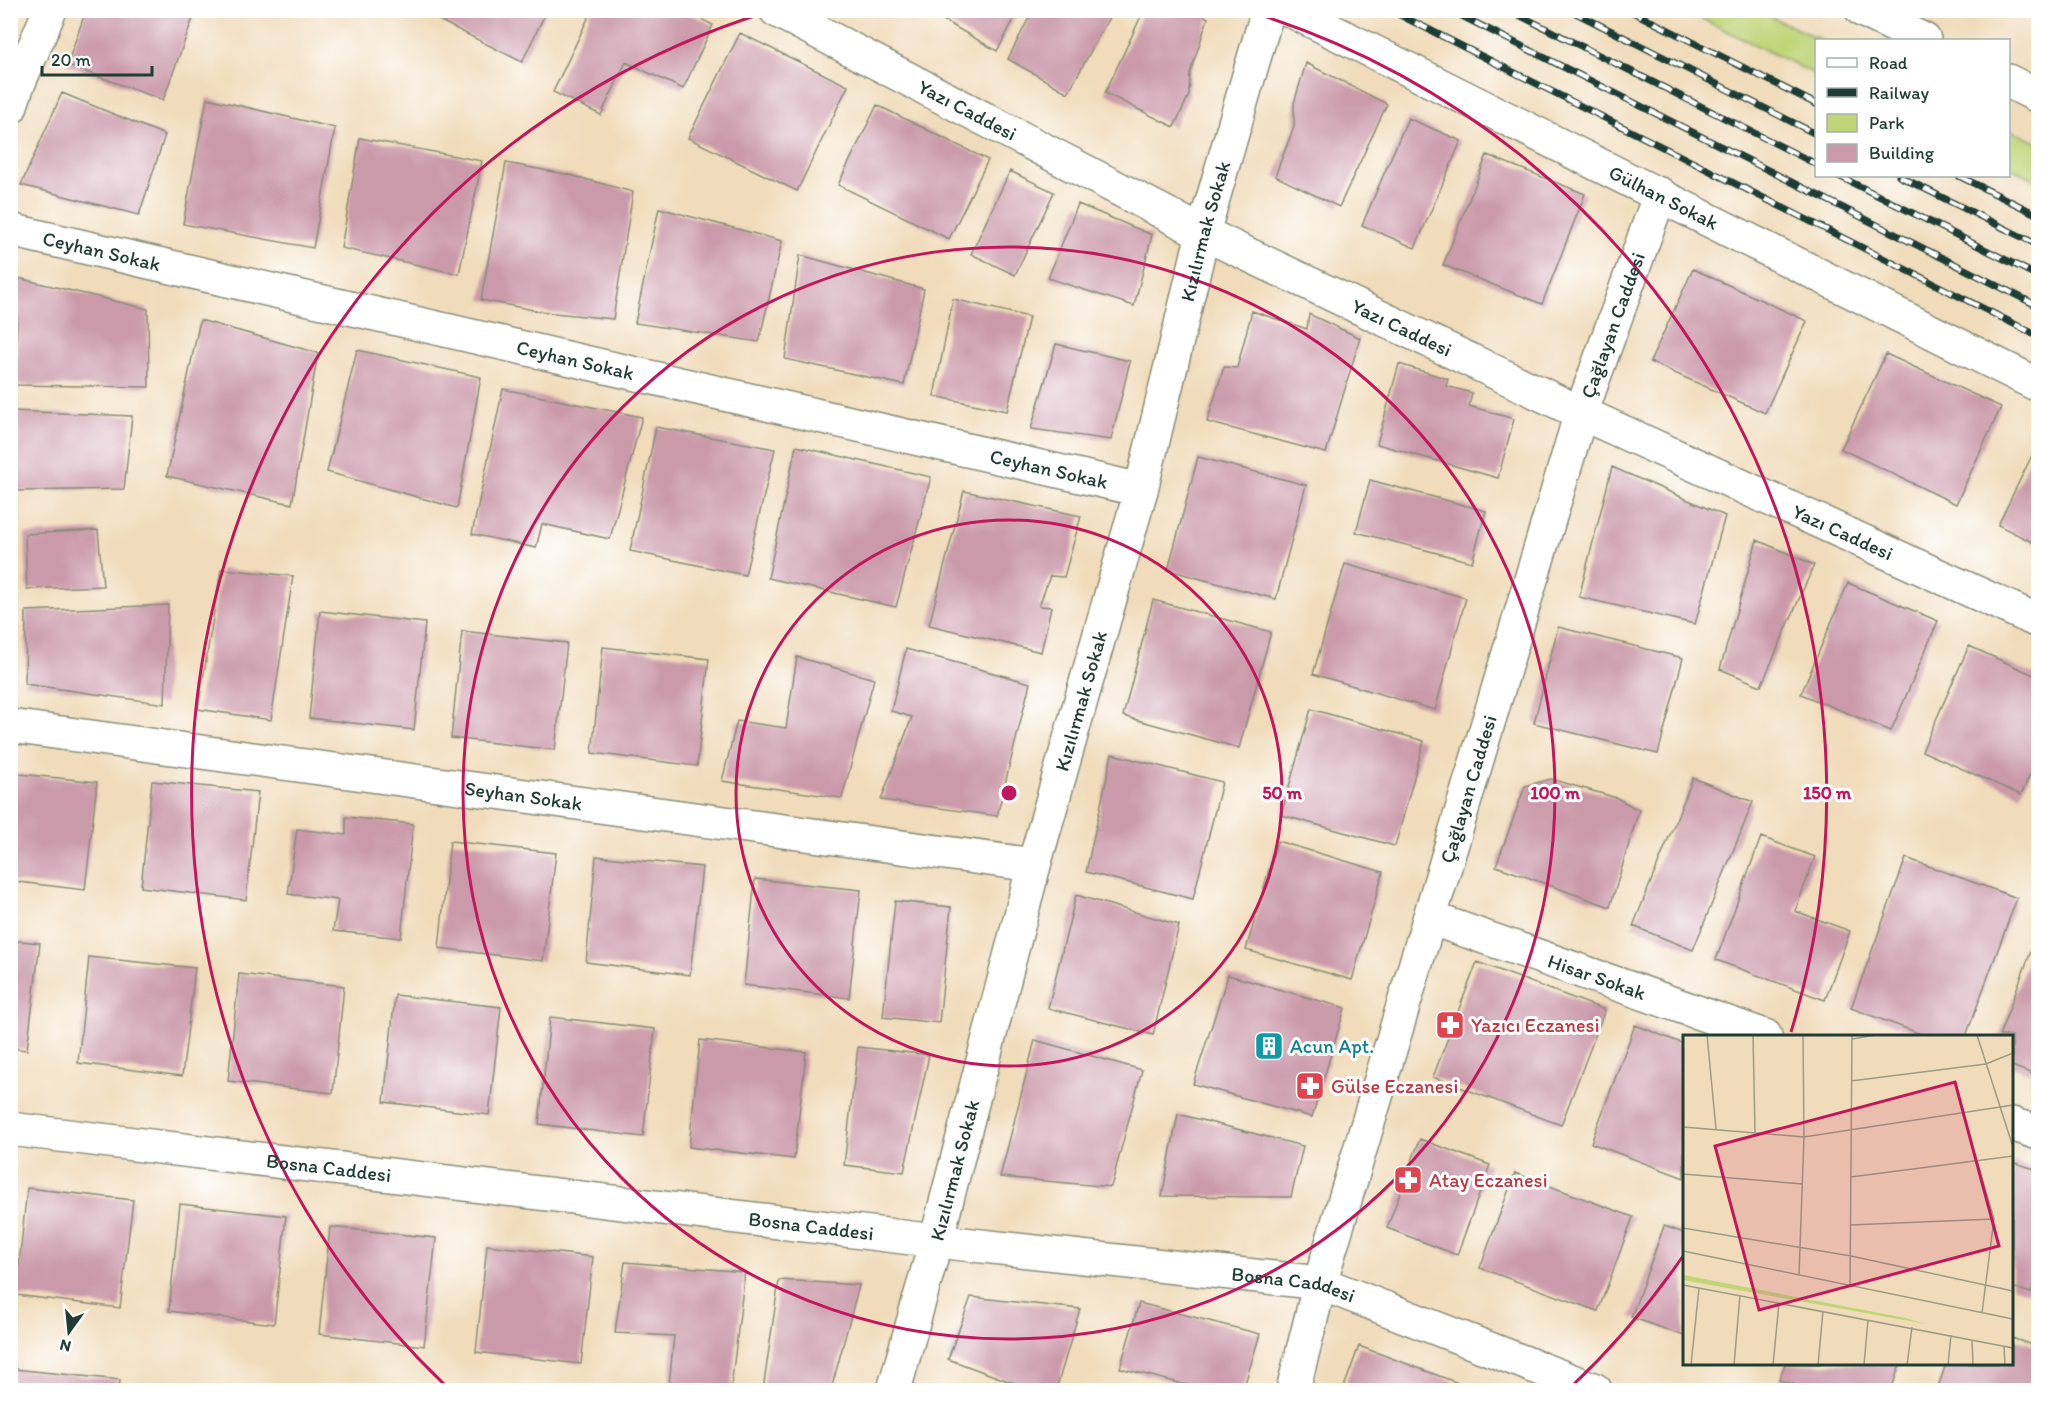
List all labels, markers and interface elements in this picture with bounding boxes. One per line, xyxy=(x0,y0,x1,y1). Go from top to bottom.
scale bar xyxy=(42,39,152,77)
legend xyxy=(1815,39,2010,177)
text: 20 m xyxy=(51,49,91,71)
text: Road xyxy=(1869,52,1908,74)
street label: Yazı Caddesi xyxy=(914,74,1021,146)
text: Railway xyxy=(1869,82,1930,104)
text: Park xyxy=(1869,112,1904,134)
text: Building xyxy=(1869,142,1935,164)
street label: Kızılırmak Sokak xyxy=(1175,158,1235,304)
street label: Gülhan Sokak xyxy=(1605,160,1722,235)
street label: Ceyhan Sokak xyxy=(40,226,163,276)
street label: Çağlayan Caddesi xyxy=(1575,249,1650,401)
street label: Yazı Caddesi xyxy=(1348,294,1456,362)
street label: Ceyhan Sokak xyxy=(514,335,636,385)
street label: Ceyhan Sokak xyxy=(988,444,1110,494)
street label: Yazı Caddesi xyxy=(1789,499,1897,565)
street label: Kızılırmak Sokak xyxy=(1049,628,1112,774)
street label: Çağlayan Caddesi xyxy=(1435,712,1502,866)
street label: Seyhan Sokak xyxy=(463,776,584,816)
text: 50 m xyxy=(1262,782,1303,804)
text: 100 m xyxy=(1530,782,1581,804)
text: 150 m xyxy=(1803,782,1852,804)
centre of rings xyxy=(999,783,1019,803)
street label: Hisar Sokak xyxy=(1545,948,1650,1005)
pharmacy icon: Yazıcı Eczanesi xyxy=(1434,1009,1466,1041)
place label: Yazıcı Eczanesi xyxy=(1471,1013,1600,1037)
building icon: Acun Apt. xyxy=(1253,1030,1285,1062)
place label: Acun Apt. xyxy=(1290,1034,1374,1058)
inset map xyxy=(1683,1035,2013,1365)
pharmacy icon: Gülse Eczanesi xyxy=(1294,1070,1326,1102)
place label: Gülse Eczanesi xyxy=(1331,1074,1458,1098)
street label: Kızılırmak Sokak xyxy=(925,1097,984,1243)
street label: Bosna Caddesi xyxy=(265,1148,393,1187)
pharmacy icon: Atay Eczanesi xyxy=(1392,1164,1424,1196)
place label: Atay Eczanesi xyxy=(1429,1168,1548,1192)
street label: Bosna Caddesi xyxy=(747,1206,875,1245)
street label: Bosna Caddesi xyxy=(1230,1261,1359,1308)
north arrow xyxy=(39,1302,99,1362)
text: N xyxy=(58,1335,73,1357)

